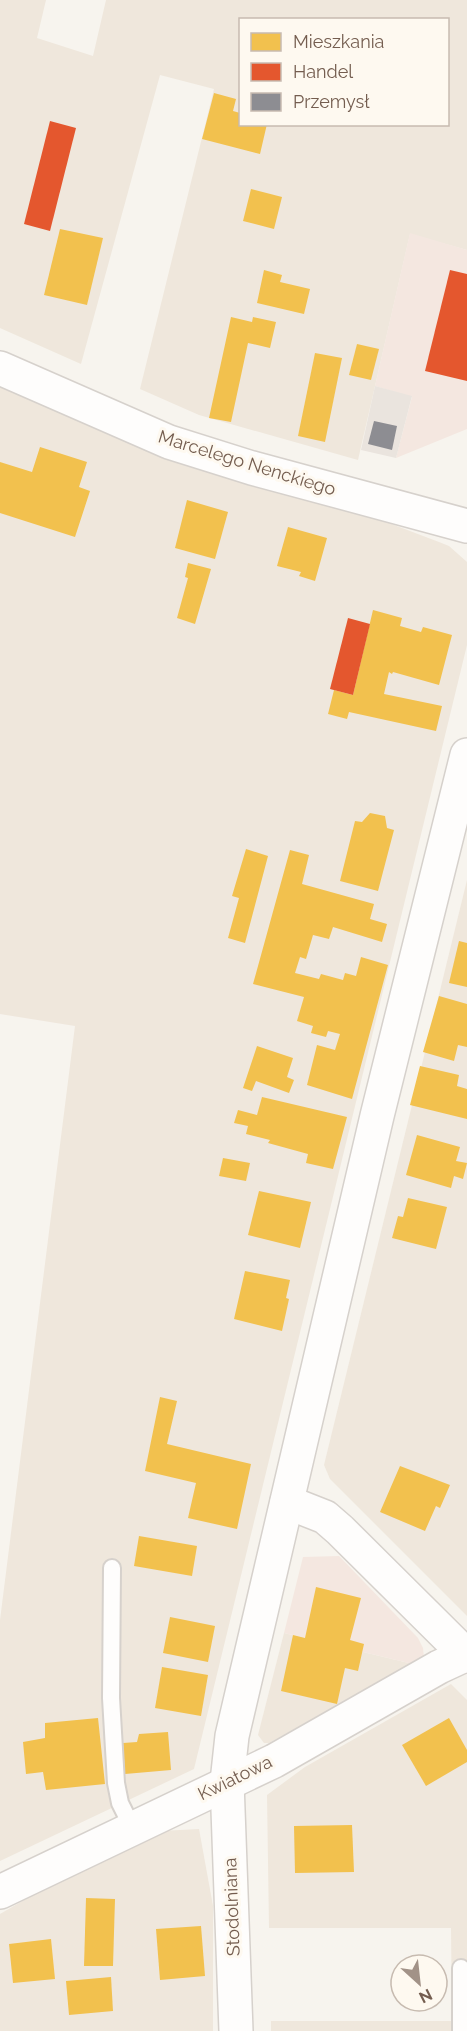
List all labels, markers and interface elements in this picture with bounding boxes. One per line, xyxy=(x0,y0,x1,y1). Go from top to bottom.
legend xyxy=(239,18,449,126)
text: Mieszkania xyxy=(293,31,384,52)
text: Handel xyxy=(293,61,353,82)
text: Przemysł xyxy=(293,91,370,112)
street label: Marcelego Nenckiego xyxy=(156,426,339,500)
street label: Kwiatowa xyxy=(194,1751,275,1804)
street label: Stodolniana xyxy=(219,1857,244,1957)
north arrow xyxy=(389,1953,449,2013)
text: N xyxy=(416,1985,435,2007)

